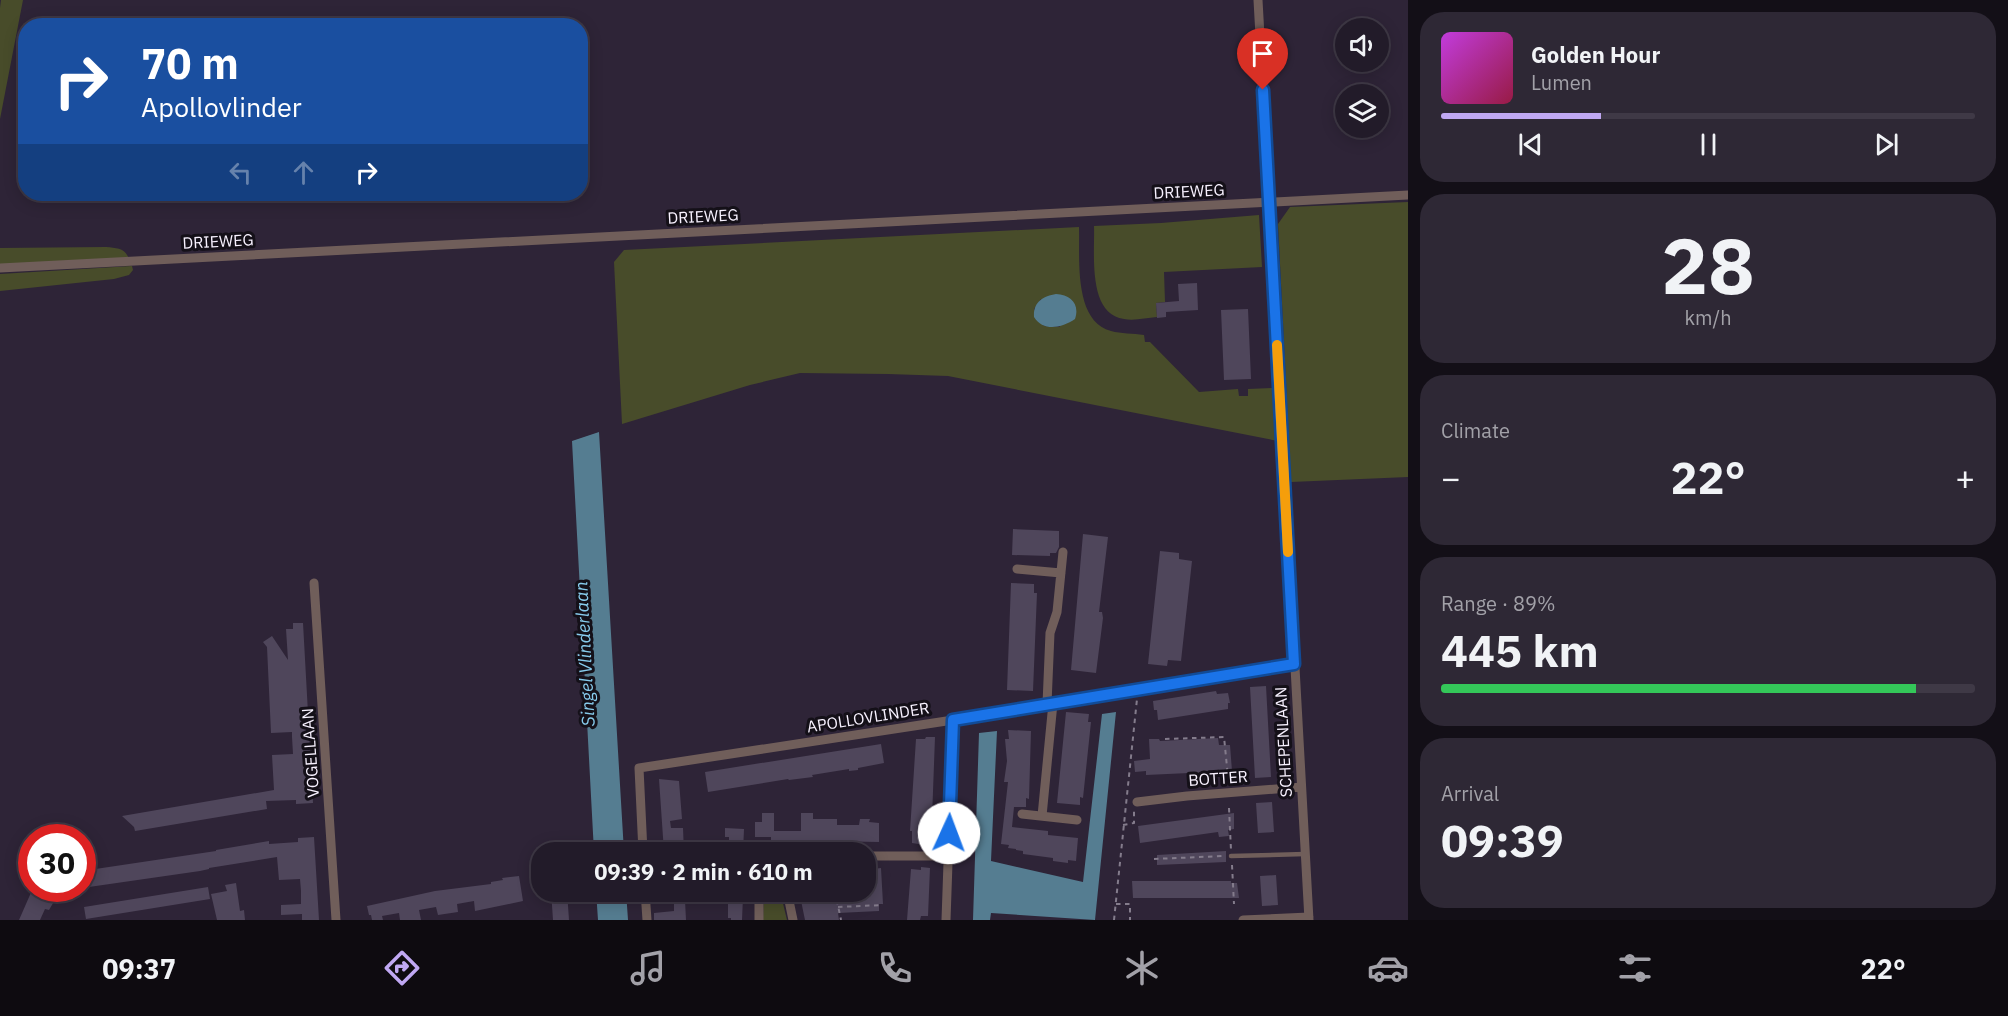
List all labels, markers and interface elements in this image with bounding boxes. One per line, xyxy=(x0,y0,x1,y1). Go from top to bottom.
map controls xyxy=(1335,18,1389,138)
button: sound xyxy=(1335,18,1389,72)
pin xyxy=(1237,28,1288,90)
text: 70 m xyxy=(141,36,239,91)
icon: arrive xyxy=(1246,37,1279,70)
text: Golden Hour xyxy=(1531,40,1660,69)
icon: right xyxy=(42,42,120,120)
text: Lumen xyxy=(1531,69,1592,96)
button: layers xyxy=(1335,84,1389,138)
text: Apollovlinder xyxy=(141,89,302,124)
icon: previous xyxy=(1514,128,1547,161)
icon: pause xyxy=(1692,128,1725,161)
icon: next xyxy=(1870,128,1903,161)
icon: left xyxy=(224,156,257,189)
icon: ahead xyxy=(287,156,320,189)
icon: right xyxy=(350,156,383,189)
street label: DRIEWEG xyxy=(1153,179,1225,203)
street label: DRIEWEG xyxy=(667,204,739,228)
text: 28 xyxy=(1661,214,1755,315)
street label: DRIEWEG xyxy=(182,229,254,253)
text: km/h xyxy=(1684,304,1732,331)
text: Climate xyxy=(1441,417,1510,444)
text: 22° xyxy=(1670,448,1746,506)
text: − xyxy=(1441,456,1461,499)
text: + xyxy=(1955,456,1975,499)
water label: Singel Vlinderlaan xyxy=(569,581,600,727)
text: Range · 89% xyxy=(1441,590,1556,617)
text: 445 km xyxy=(1441,621,1599,679)
street label: SCHEPENLAAN xyxy=(1270,686,1296,798)
street label: APOLLOVLINDER xyxy=(805,697,931,737)
street label: VOGELLAAN xyxy=(297,708,323,798)
street label: BOTTER xyxy=(1188,766,1248,790)
text: Arrival xyxy=(1441,780,1499,807)
position arrow xyxy=(917,801,981,865)
text: 09:39 xyxy=(1441,811,1564,869)
speed limit sign: 30 xyxy=(18,824,96,902)
text: 09:39 · 2 min · 610 m xyxy=(594,857,813,886)
icon: directions xyxy=(381,947,423,989)
icon: music xyxy=(627,947,669,989)
icon: phone xyxy=(874,947,916,989)
icon: climate xyxy=(1121,947,1163,989)
icon: car xyxy=(1367,947,1409,989)
icon: filters xyxy=(1614,947,1656,989)
text: 09:37 xyxy=(102,951,176,986)
text: 22° xyxy=(1861,951,1906,986)

